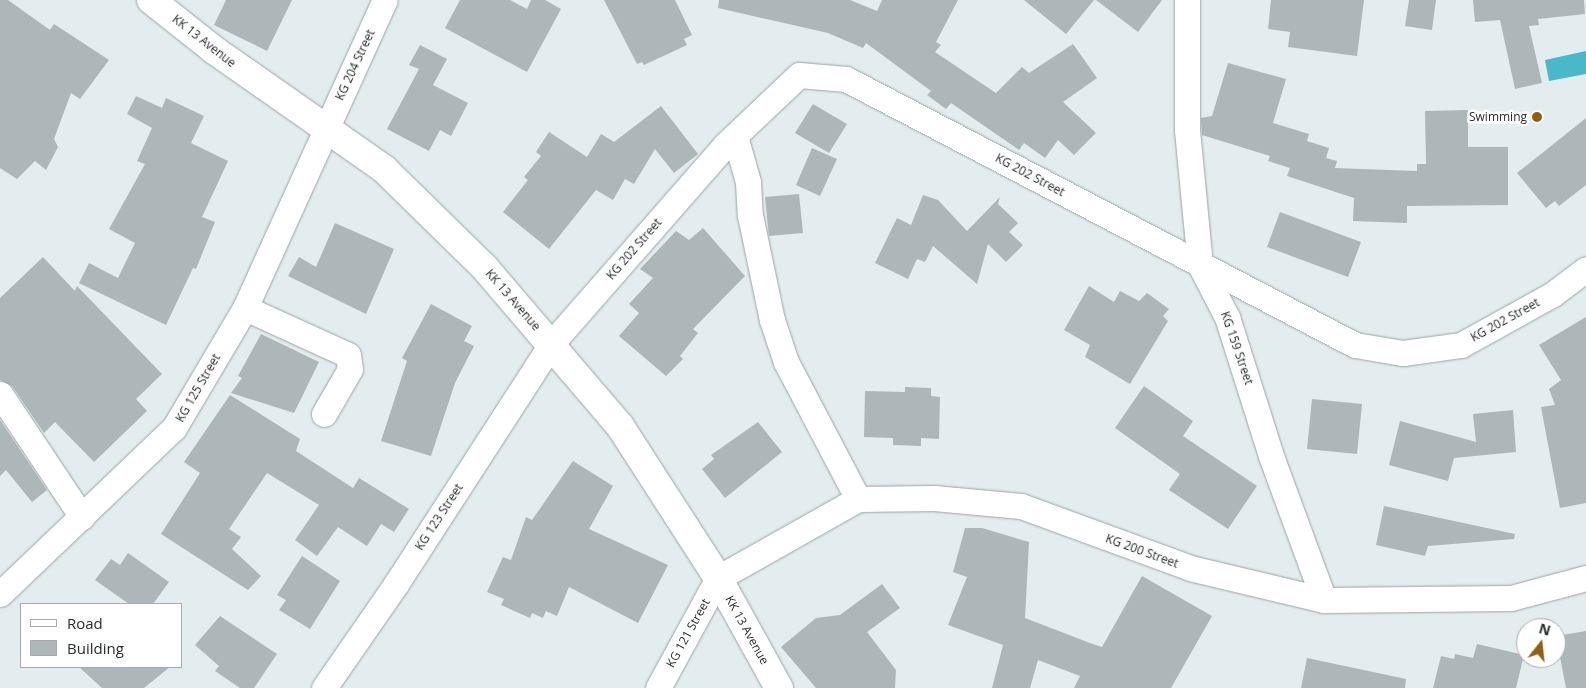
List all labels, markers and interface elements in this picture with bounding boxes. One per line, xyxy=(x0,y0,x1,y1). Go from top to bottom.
street label: KK 13 Avenue xyxy=(169,12,239,70)
street label: KG 204 Street xyxy=(332,27,378,103)
place label: Swimming xyxy=(1469,110,1527,124)
marker: Swimming xyxy=(1531,111,1543,123)
street label: KG 202 Street xyxy=(993,151,1067,199)
street label: KG 202 Street xyxy=(604,215,664,283)
street label: KK 13 Avenue xyxy=(482,266,544,334)
street label: KG 202 Street xyxy=(1468,295,1542,345)
street label: KG 159 Street xyxy=(1218,310,1256,386)
street label: KG 125 Street xyxy=(173,351,223,425)
street label: KG 123 Street xyxy=(412,481,466,553)
street label: KG 200 Street xyxy=(1104,531,1180,571)
street label: KK 13 Avenue xyxy=(722,593,772,667)
street label: KG 121 Street xyxy=(663,596,713,670)
legend xyxy=(20,603,182,668)
text: Road xyxy=(67,613,103,633)
north arrow xyxy=(1516,618,1566,668)
text: N xyxy=(1537,618,1553,640)
text: Building xyxy=(67,638,124,658)

